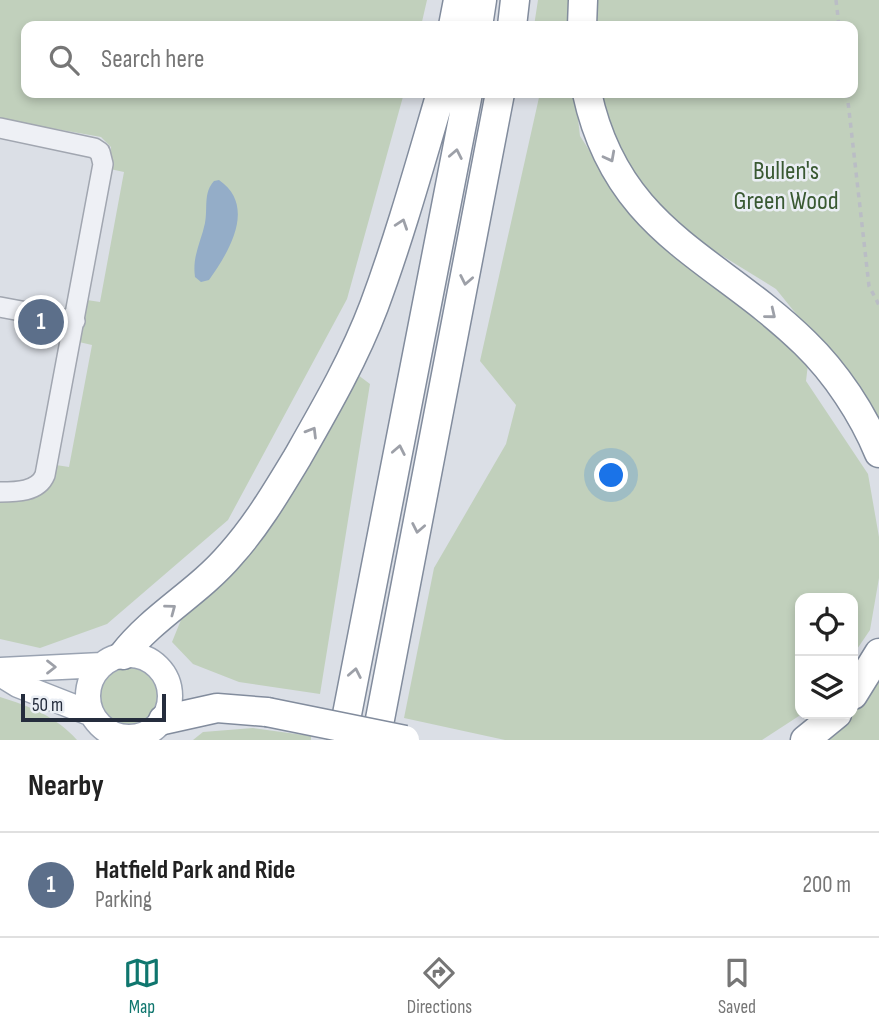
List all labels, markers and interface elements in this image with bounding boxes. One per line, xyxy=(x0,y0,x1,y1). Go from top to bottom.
search box xyxy=(21,21,858,98)
icon: search xyxy=(45,41,83,79)
text: Search here xyxy=(101,44,204,75)
one-way arrow xyxy=(448,148,463,160)
one-way arrow xyxy=(601,150,615,162)
park label: Bullen's Green Wood xyxy=(733,156,839,217)
one-way arrow xyxy=(394,218,408,230)
one-way arrow xyxy=(460,274,475,286)
pin: 1 xyxy=(18,296,64,348)
one-way arrow xyxy=(762,306,775,318)
one-way arrow xyxy=(303,427,316,440)
one-way arrow xyxy=(390,444,405,456)
your location xyxy=(594,458,628,492)
one-way arrow xyxy=(411,522,426,534)
map controls xyxy=(795,593,858,719)
button: locate xyxy=(795,593,858,656)
one-way arrow xyxy=(164,604,176,617)
button: layers xyxy=(795,656,858,719)
one-way arrow xyxy=(46,659,57,675)
one-way arrow xyxy=(347,667,362,679)
scale bar xyxy=(21,691,166,723)
text: 50 m xyxy=(32,694,63,717)
text: Nearby xyxy=(28,768,104,804)
text: Hatfield Park and Ride xyxy=(95,855,295,886)
text: 1 xyxy=(46,871,56,899)
text: 200 m xyxy=(803,871,851,899)
text: Parking xyxy=(95,886,152,914)
tab: Map xyxy=(123,954,161,1019)
tab: Directions xyxy=(407,954,472,1019)
tab: Saved xyxy=(718,954,756,1019)

